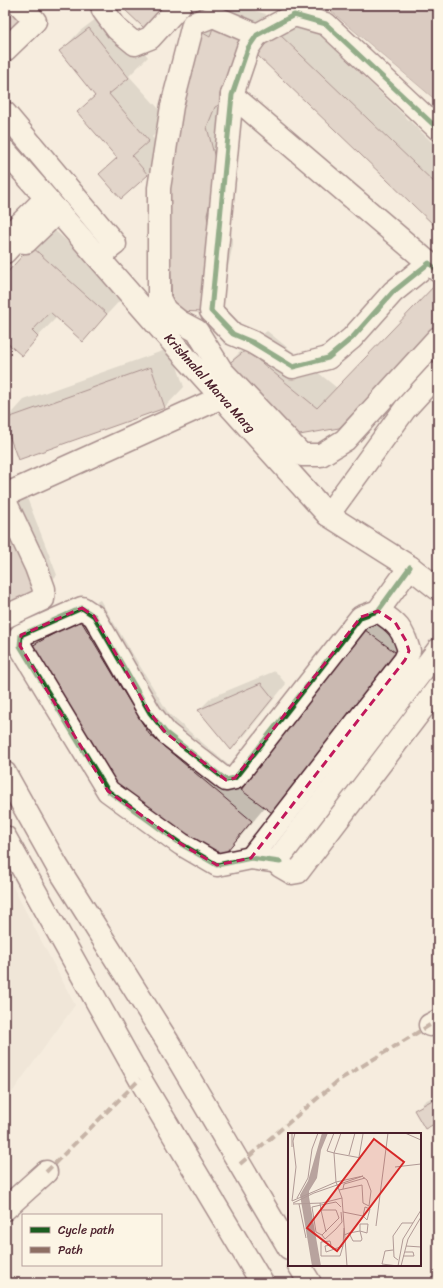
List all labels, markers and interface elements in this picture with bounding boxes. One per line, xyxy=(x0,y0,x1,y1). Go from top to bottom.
street label: Krishnalal Marva Marg xyxy=(158,328,262,439)
inset map xyxy=(288,1133,421,1266)
legend xyxy=(22,1214,162,1266)
text: Cycle path xyxy=(58,1219,114,1241)
text: Path xyxy=(58,1239,83,1261)

